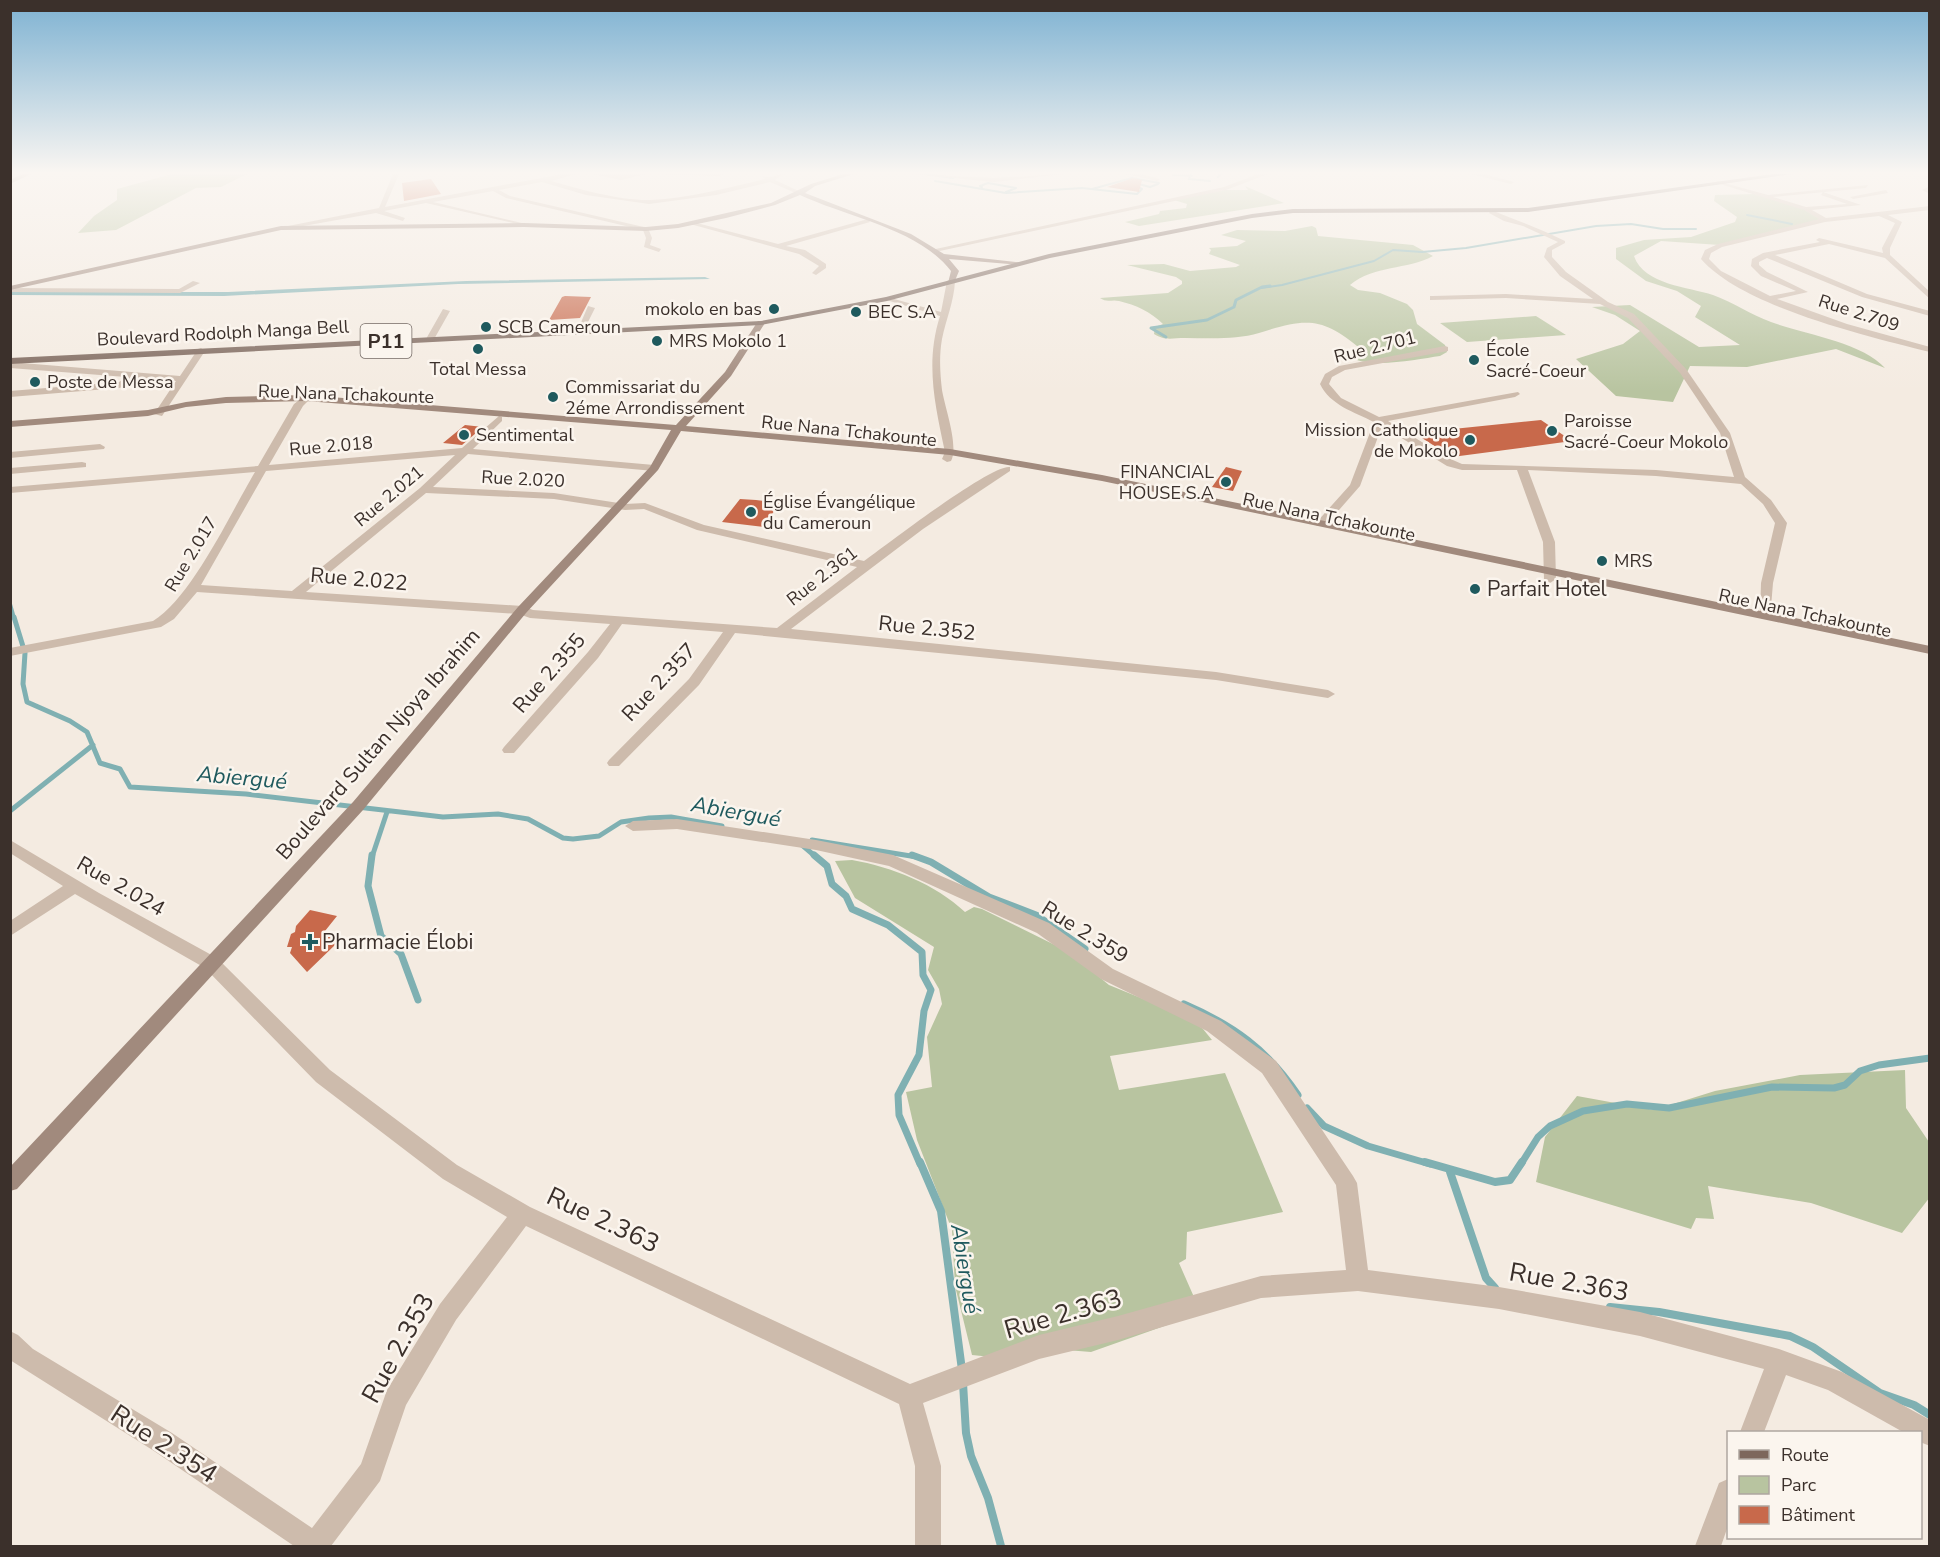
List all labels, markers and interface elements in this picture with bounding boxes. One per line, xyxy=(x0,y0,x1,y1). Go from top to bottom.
street label: Rue 2.709 xyxy=(1816,289,1902,337)
place label: mokolo en bas xyxy=(645,297,762,321)
place label: BEC S.A xyxy=(868,300,936,324)
marker: mokolo en bas xyxy=(767,302,781,316)
marker: BEC S.A xyxy=(849,305,863,319)
street label: Boulevard Rodolph Manga Bell xyxy=(96,314,350,352)
place label: SCB Cameroun xyxy=(498,315,621,339)
marker: SCB Cameroun xyxy=(479,320,493,334)
road number: P11 xyxy=(360,324,412,358)
street label: Rue 2.701 xyxy=(1332,325,1418,369)
place label: MRS Mokolo 1 xyxy=(669,329,787,353)
marker: MRS Mokolo 1 xyxy=(650,334,664,348)
place label: École Sacré-Coeur xyxy=(1486,338,1587,383)
marker: Total Messa xyxy=(471,342,485,356)
marker: École Sacré-Coeur xyxy=(1467,353,1481,367)
place label: Total Messa xyxy=(430,357,527,381)
place label: Poste de Messa xyxy=(47,370,174,394)
marker: Poste de Messa xyxy=(28,375,42,389)
place label: Commissariat du 2éme Arrondissement xyxy=(565,375,745,420)
street label: Rue Nana Tchakounte xyxy=(258,379,434,409)
marker: Commissariat du 2éme Arrondissement xyxy=(546,390,560,404)
place label: Paroisse Sacré-Coeur Mokolo xyxy=(1564,409,1728,454)
street label: Rue Nana Tchakounte xyxy=(760,410,938,452)
place label: Mission Catholique de Mokolo xyxy=(1305,418,1458,463)
place label: Sentimental xyxy=(476,423,574,447)
marker: Paroisse Sacré-Coeur Mokolo xyxy=(1545,424,1559,438)
marker: Sentimental xyxy=(457,428,471,442)
street label: Rue 2.018 xyxy=(288,430,374,462)
marker: Mission Catholique de Mokolo xyxy=(1463,433,1477,447)
street label: Rue 2.021 xyxy=(349,460,429,532)
place label: FINANCIAL HOUSE S.A xyxy=(1119,460,1214,505)
street label: Rue 2.020 xyxy=(481,465,565,493)
marker: FINANCIAL HOUSE S.A xyxy=(1219,475,1233,489)
street label: Rue Nana Tchakounte xyxy=(1240,487,1418,547)
place label: Église Évangélique du Cameroun xyxy=(763,490,915,535)
marker: Église Évangélique du Cameroun xyxy=(744,505,758,519)
street label: Rue 2.017 xyxy=(159,512,223,596)
street label: Rue 2.361 xyxy=(782,541,862,611)
place label: MRS xyxy=(1614,549,1653,573)
marker: MRS xyxy=(1595,554,1609,568)
street label: Rue 2.022 xyxy=(309,561,409,597)
place label: Parfait Hotel xyxy=(1487,575,1608,603)
marker: Parfait Hotel xyxy=(1468,582,1482,596)
street label: Rue Nana Tchakounte xyxy=(1716,583,1894,643)
street label: Rue 2.352 xyxy=(877,609,977,647)
street label: Boulevard Sultan Njoya Ibrahim xyxy=(270,622,486,866)
street label: Rue 2.355 xyxy=(506,627,592,719)
street label: Rue 2.357 xyxy=(615,637,703,727)
water label: Abiergué xyxy=(195,759,289,797)
water label: Abiergué xyxy=(688,789,783,835)
street label: Rue 2.024 xyxy=(72,849,170,923)
street label: Rue 2.359 xyxy=(1036,894,1134,970)
place label: Pharmacie Élobi xyxy=(322,928,473,956)
marker: Pharmacie Élobi xyxy=(303,935,317,949)
street label: Rue 2.363 xyxy=(541,1179,665,1261)
water label: Abiergué xyxy=(943,1221,987,1316)
street label: Rue 2.363 xyxy=(1506,1254,1632,1310)
street label: Rue 2.363 xyxy=(1000,1281,1126,1347)
street label: Rue 2.353 xyxy=(353,1287,443,1409)
street label: Rue 2.354 xyxy=(104,1396,224,1492)
legend xyxy=(1727,1431,1922,1539)
text: Route xyxy=(1781,1443,1829,1467)
text: Parc xyxy=(1781,1473,1816,1497)
text: Bâtiment xyxy=(1781,1503,1855,1527)

